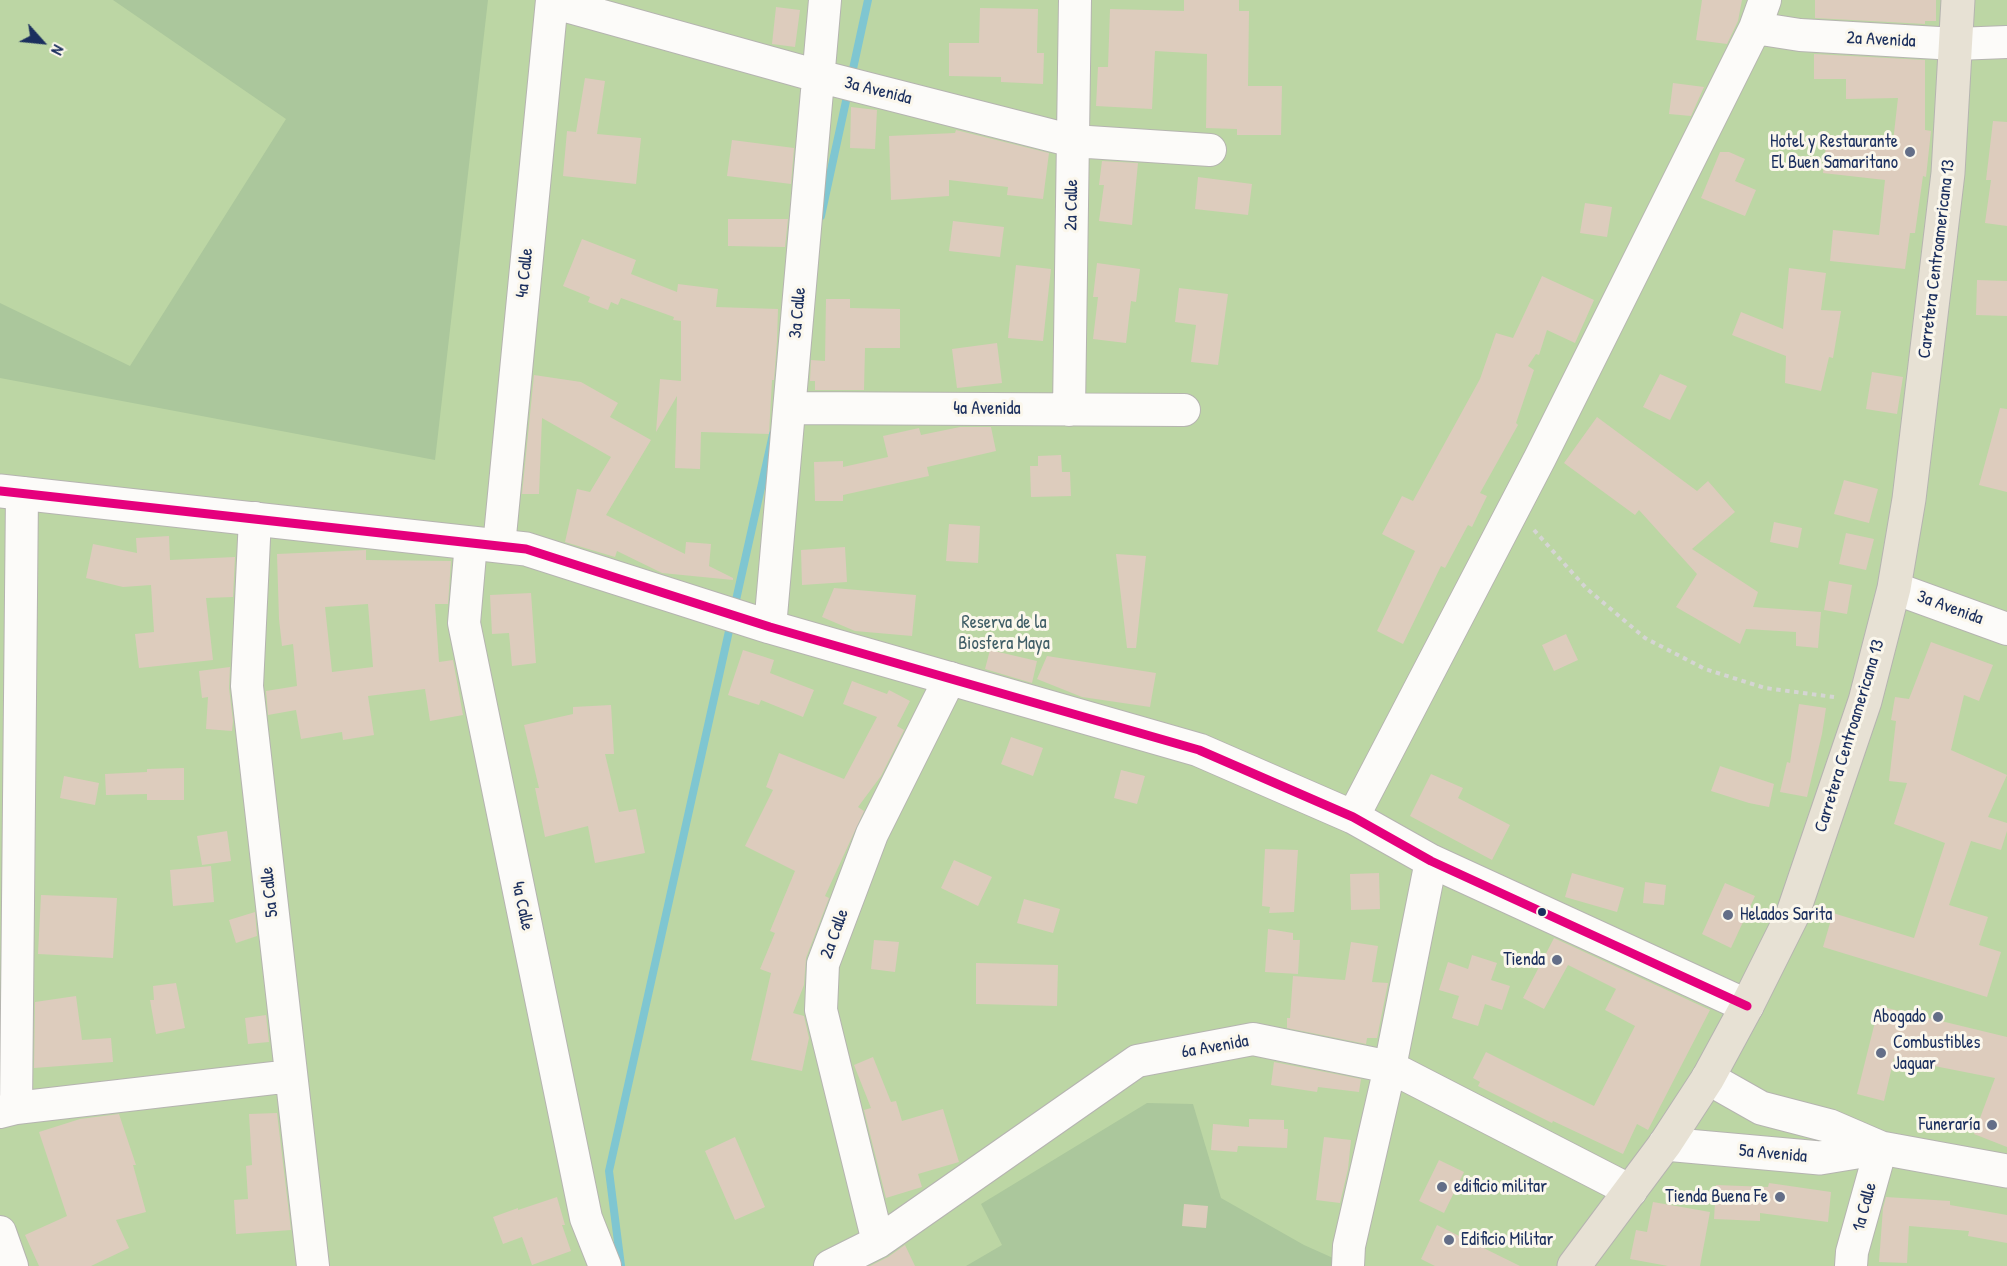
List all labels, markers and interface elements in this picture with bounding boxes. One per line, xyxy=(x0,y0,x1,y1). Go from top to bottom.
north arrow xyxy=(12,12,72,72)
street label: 2a Avenida xyxy=(1846,27,1916,53)
text: N xyxy=(46,41,70,59)
street label: 3a Avenida xyxy=(842,72,914,110)
place label: Hotel y Restaurante El Buen Samaritano xyxy=(1770,131,1898,174)
marker: Hotel y Restaurante El Buen Samaritano xyxy=(1903,145,1917,159)
street label: Carretera Centroamericana 13 xyxy=(1914,158,1960,360)
street label: 2a Calle xyxy=(1061,179,1083,231)
street label: 4a Calle xyxy=(512,247,538,299)
street label: 3a Calle xyxy=(785,287,811,339)
street label: 4a Avenida xyxy=(953,398,1021,420)
street label: 3a Avenida xyxy=(1914,586,1986,630)
park label: Reserva de la Biosfera Maya xyxy=(958,612,1050,654)
street label: Carretera Centroamericana 13 xyxy=(1810,637,1890,835)
street label: 5a Calle xyxy=(257,866,283,918)
street label: 4a Calle xyxy=(506,879,538,933)
place label: Helados Sarita xyxy=(1740,904,1832,926)
street label: 2a Calle xyxy=(816,906,854,962)
unlabelled marker xyxy=(1536,906,1548,918)
marker: Helados Sarita xyxy=(1721,908,1735,922)
place label: Tienda xyxy=(1503,949,1545,971)
marker: Tienda xyxy=(1550,953,1564,967)
place label: Abogado xyxy=(1873,1006,1926,1028)
marker: Abogado xyxy=(1931,1010,1945,1024)
street label: 6a Avenida xyxy=(1180,1030,1250,1064)
place label: Combustibles Jaguar xyxy=(1893,1032,1980,1074)
marker: Combustibles Jaguar xyxy=(1874,1046,1888,1060)
place label: Funeraría xyxy=(1919,1114,1980,1136)
marker: Funeraría xyxy=(1985,1118,1999,1132)
street label: 5a Avenida xyxy=(1738,1140,1808,1168)
place label: edificio militar xyxy=(1454,1176,1547,1198)
marker: edificio militar xyxy=(1435,1180,1449,1194)
street label: 1a Calle xyxy=(1848,1180,1882,1234)
place label: Tienda Buena Fe xyxy=(1665,1186,1768,1208)
marker: Tienda Buena Fe xyxy=(1773,1190,1787,1204)
place label: Edificio Militar xyxy=(1461,1229,1553,1251)
marker: Edificio Militar xyxy=(1442,1233,1456,1247)

